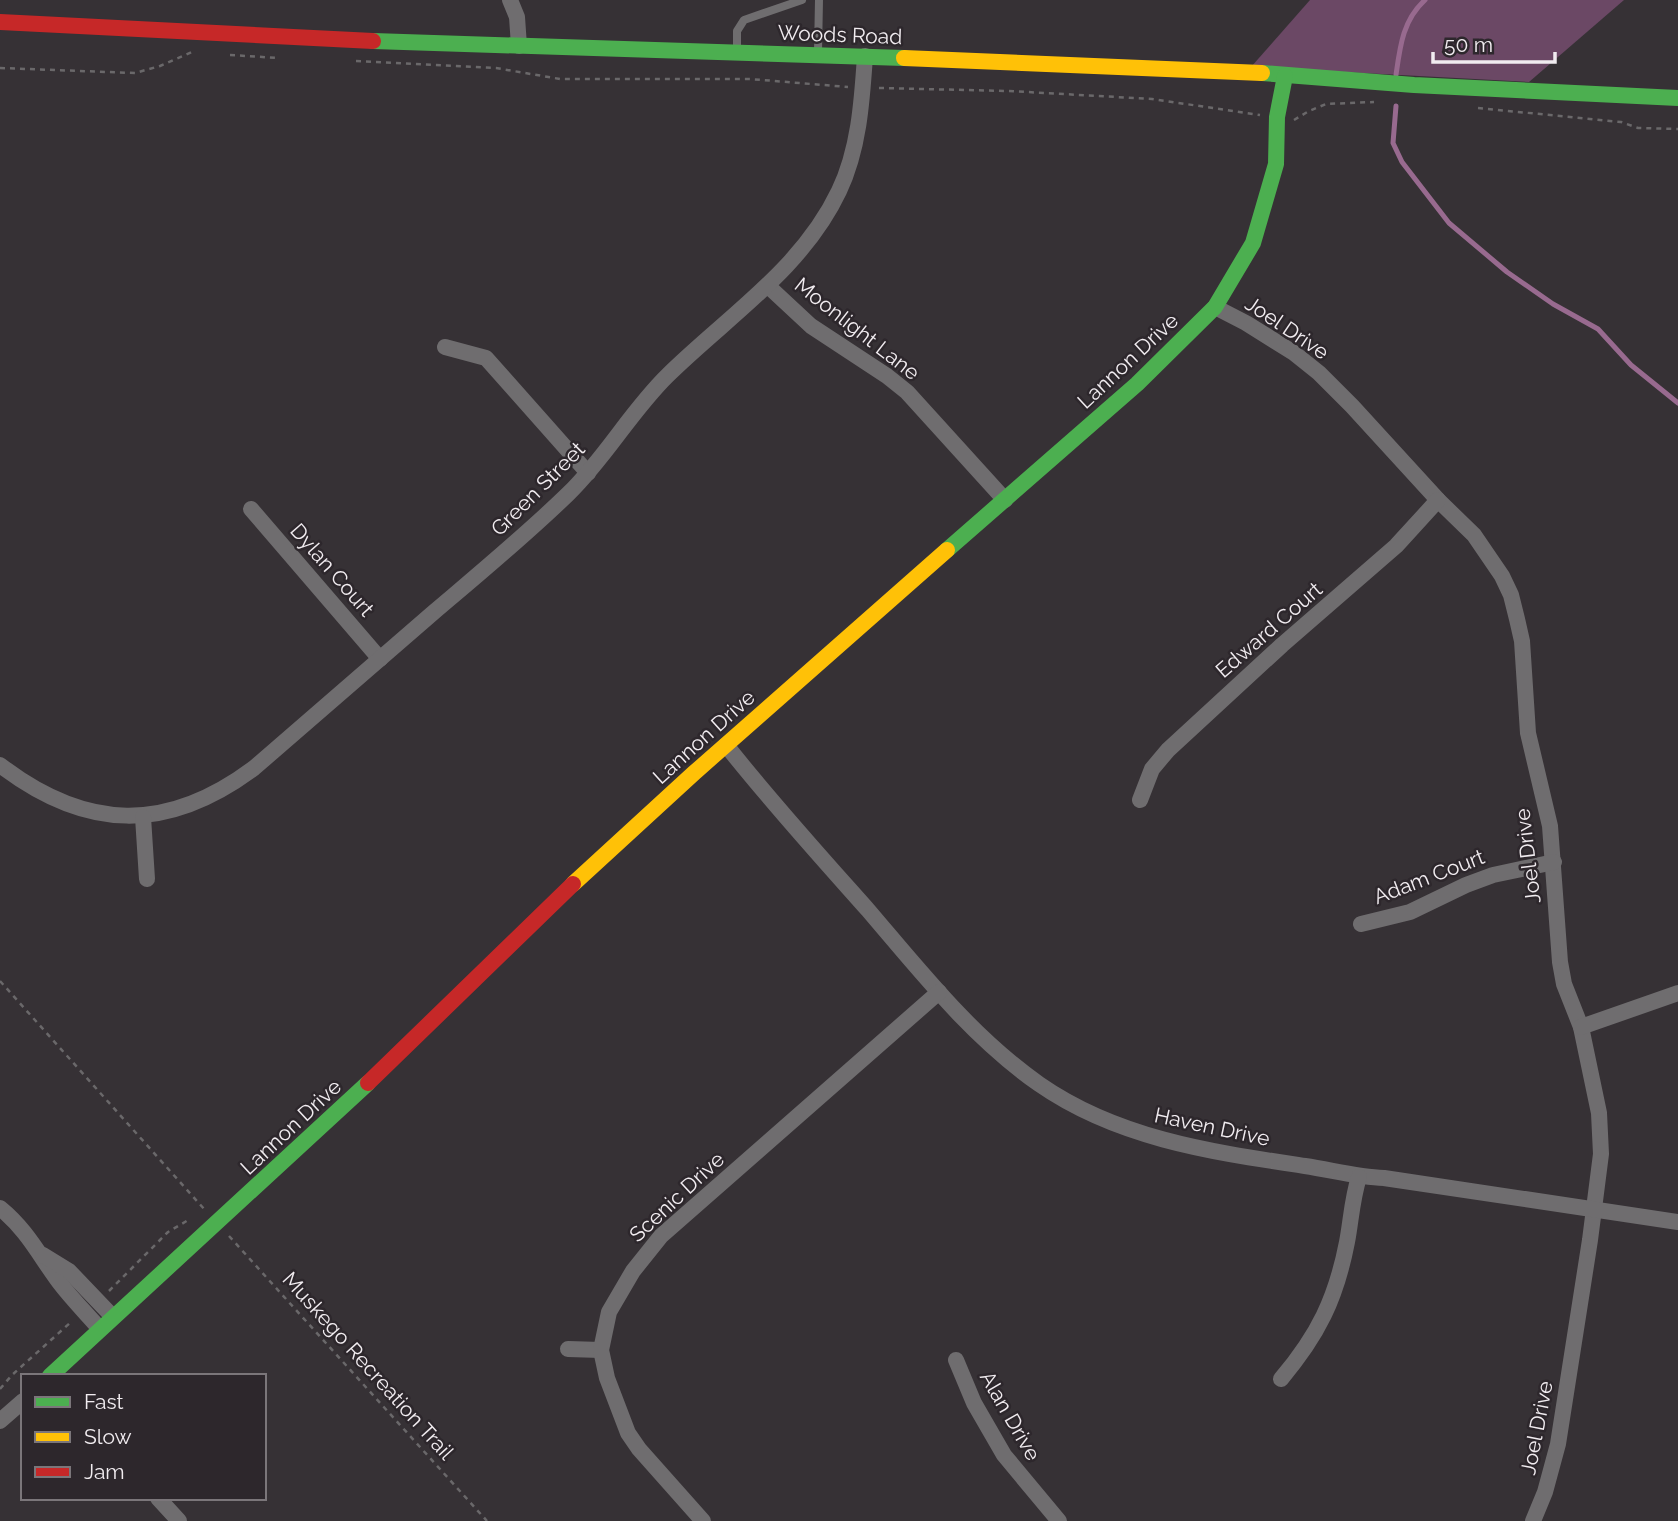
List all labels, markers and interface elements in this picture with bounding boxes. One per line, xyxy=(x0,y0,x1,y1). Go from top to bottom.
street label: Woods Road xyxy=(777,20,903,49)
scale bar xyxy=(1433,21,1556,65)
text: 50 m xyxy=(1444,32,1493,57)
street label: Moonlight Lane xyxy=(790,272,925,385)
street label: Joel Drive xyxy=(1241,291,1334,365)
street label: Lannon Drive xyxy=(1072,308,1183,414)
street label: Green Street xyxy=(485,436,590,541)
street label: Dylan Court xyxy=(285,518,380,621)
street label: Edward Court xyxy=(1210,577,1327,683)
street label: Lannon Drive xyxy=(648,684,760,789)
street label: Joel Drive xyxy=(1509,807,1546,905)
street label: Adam Court xyxy=(1370,844,1488,909)
street label: Lannon Drive xyxy=(235,1074,346,1180)
street label: Haven Drive xyxy=(1152,1102,1272,1151)
street label: Scenic Drive xyxy=(624,1146,729,1247)
street label: Muskego Recreation Trail xyxy=(278,1267,459,1465)
street label: Alan Drive xyxy=(975,1367,1046,1465)
legend xyxy=(21,1374,266,1500)
street label: Joel Drive xyxy=(1515,1379,1558,1477)
text: Fast xyxy=(84,1389,124,1414)
text: Slow xyxy=(84,1424,132,1449)
text: Jam xyxy=(84,1459,125,1484)

